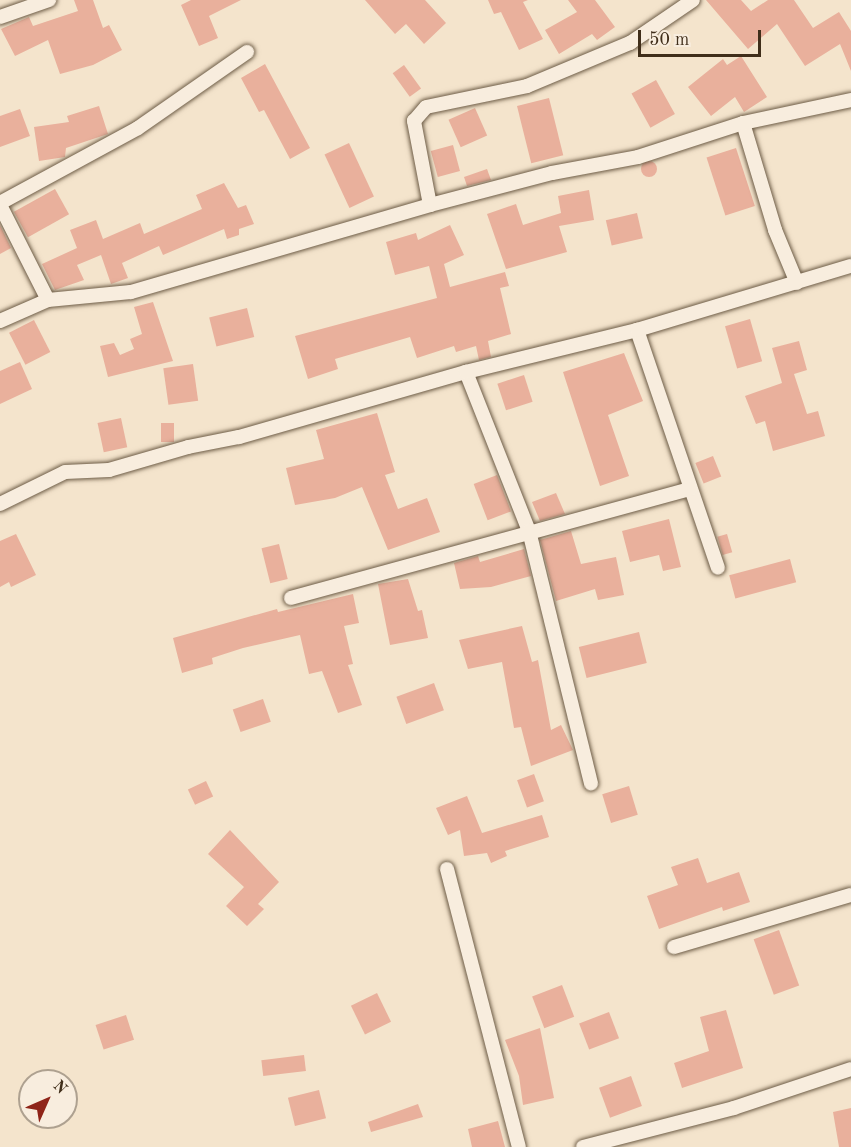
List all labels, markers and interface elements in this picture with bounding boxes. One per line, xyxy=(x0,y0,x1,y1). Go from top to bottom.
scale bar xyxy=(641,18,764,56)
text: 50 m xyxy=(649,31,689,49)
north arrow xyxy=(18,1069,78,1129)
text: N xyxy=(49,1078,69,1098)

